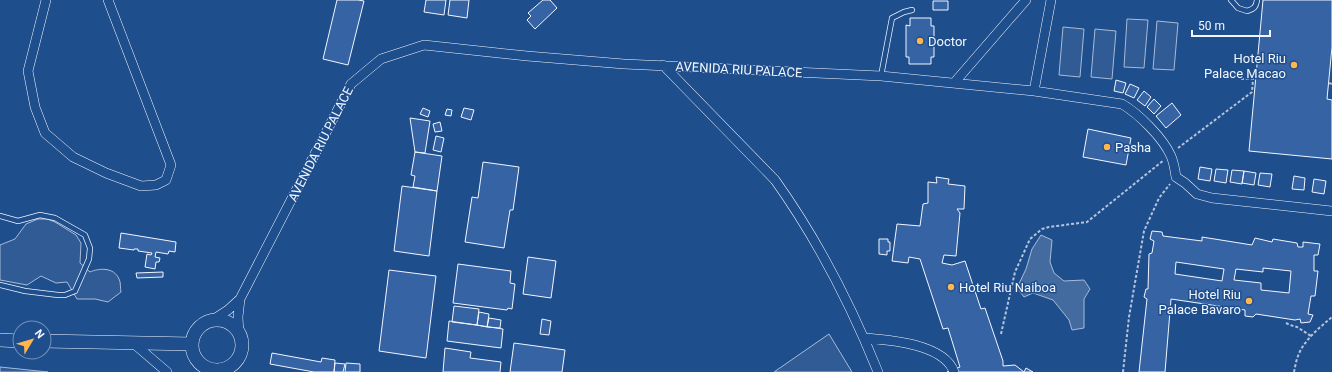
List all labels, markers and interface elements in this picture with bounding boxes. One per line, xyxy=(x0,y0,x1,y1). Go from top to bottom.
scale bar xyxy=(1192,12,1270,38)
text: 50 m xyxy=(1198,19,1225,33)
place label: Doctor xyxy=(928,34,967,49)
marker: Doctor xyxy=(915,36,925,46)
place label: Hotel Riu Palace Macao xyxy=(1204,51,1286,81)
street label: AVENIDA RIU PALACE xyxy=(675,59,803,80)
marker: Hotel Riu Palace Macao xyxy=(1289,60,1299,70)
street label: AVENIDA RIU PALACE xyxy=(285,84,356,204)
place label: Pasha xyxy=(1115,140,1151,155)
marker: Pasha xyxy=(1102,142,1112,152)
place label: Hotel Riu Naiboa xyxy=(959,280,1056,295)
marker: Hotel Riu Naiboa xyxy=(946,282,956,292)
place label: Hotel Riu Palace Bavaro xyxy=(1159,287,1241,317)
marker: Hotel Riu Palace Bavaro xyxy=(1244,296,1254,306)
north arrow xyxy=(12,320,52,360)
text: N xyxy=(32,327,47,341)

